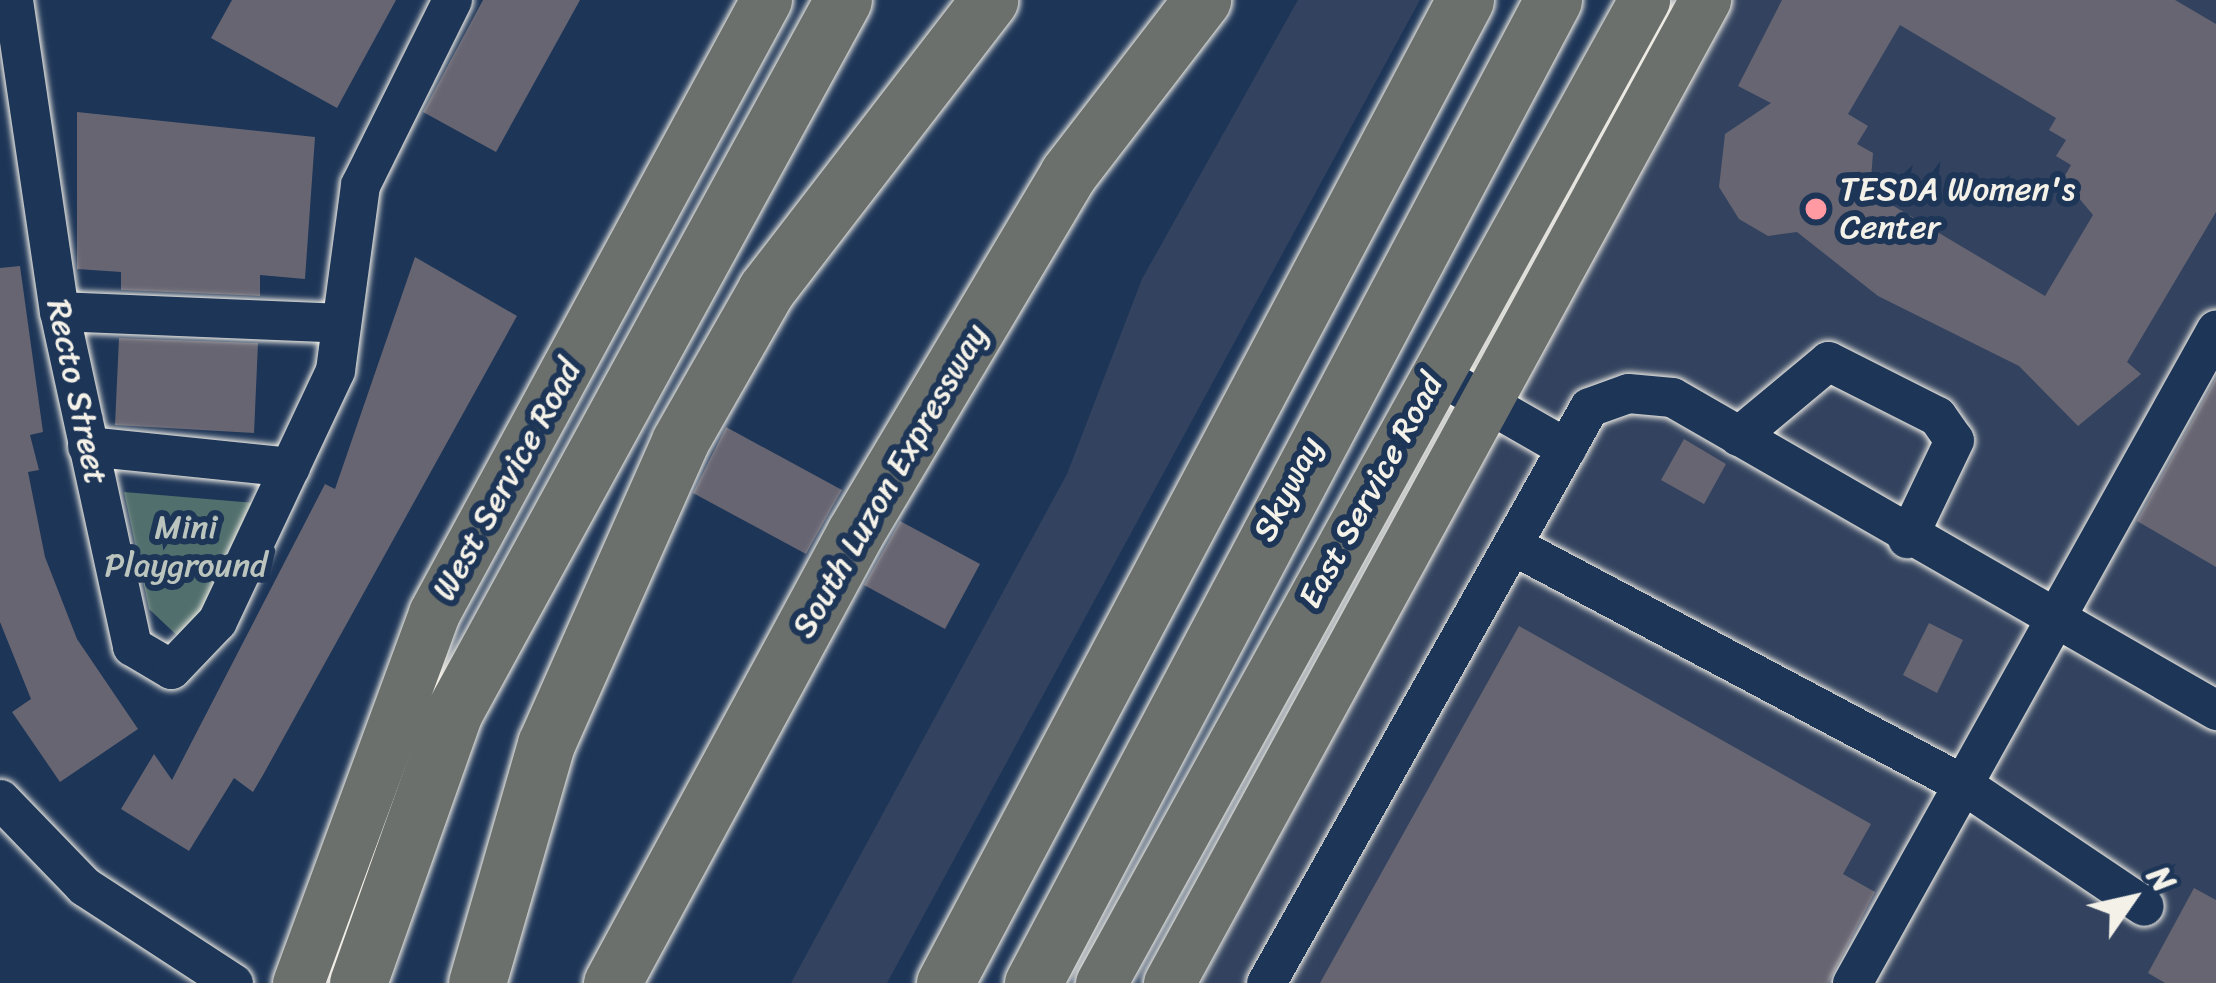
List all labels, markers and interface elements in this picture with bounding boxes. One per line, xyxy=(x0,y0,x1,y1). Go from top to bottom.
place label: TESDA Women's Center xyxy=(1840,170,2075,248)
marker: TESDA Women's Center xyxy=(1803,196,1829,222)
street label: Recto Street xyxy=(38,295,116,489)
street label: South Luzon Expressway xyxy=(784,316,996,646)
street label: West Service Road xyxy=(425,353,589,607)
street label: East Service Road xyxy=(1291,368,1451,614)
street label: Skyway xyxy=(1245,430,1331,548)
park label: Mini Playground xyxy=(105,508,267,586)
north arrow xyxy=(2072,839,2192,959)
text: N xyxy=(2131,853,2192,905)

